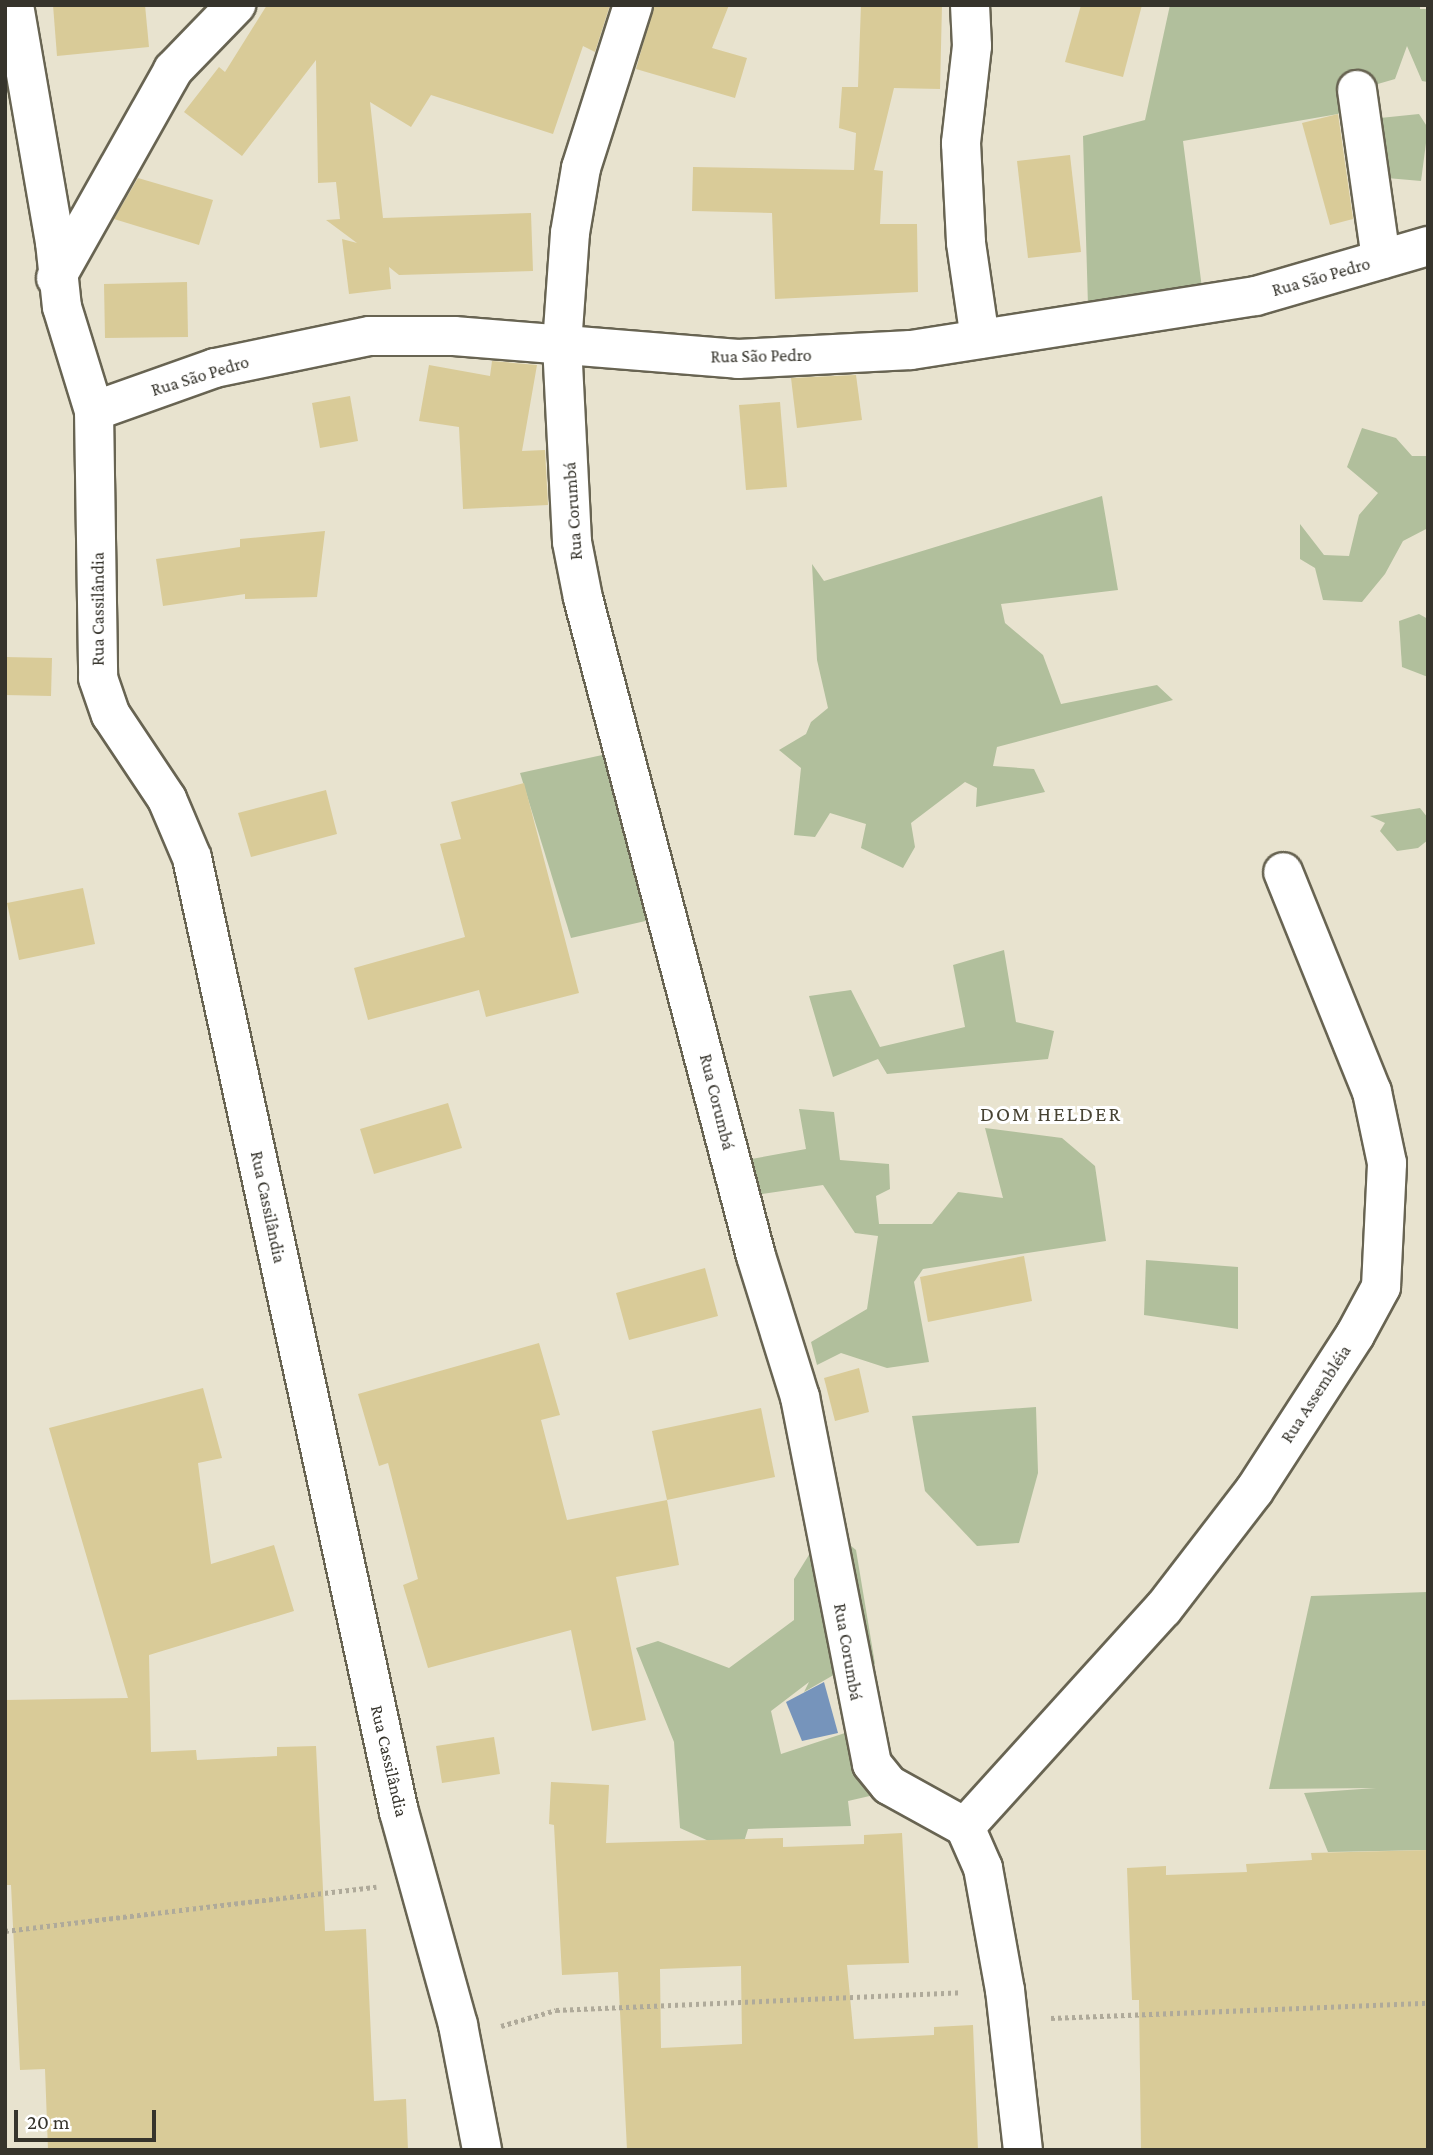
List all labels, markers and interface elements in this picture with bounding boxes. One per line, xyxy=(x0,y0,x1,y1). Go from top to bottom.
street label: Rua São Pedro xyxy=(1269,253,1373,301)
street label: Rua São Pedro xyxy=(710,344,812,368)
street label: Rua São Pedro xyxy=(149,351,251,401)
street label: Rua Corumbá xyxy=(559,461,587,561)
street label: Rua Cassilândia xyxy=(87,552,109,666)
street label: Rua Corumbá xyxy=(695,1052,739,1152)
district label: DOM HELDER xyxy=(981,1101,1121,1127)
street label: Rua Cassilândia xyxy=(246,1149,290,1265)
street label: Rua Assembléia xyxy=(1276,1341,1356,1447)
street label: Rua Corumbá xyxy=(829,1602,867,1702)
street label: Rua Cassilândia xyxy=(366,1703,412,1819)
scale bar xyxy=(18,2096,159,2140)
text: 20 m xyxy=(27,2110,70,2134)

